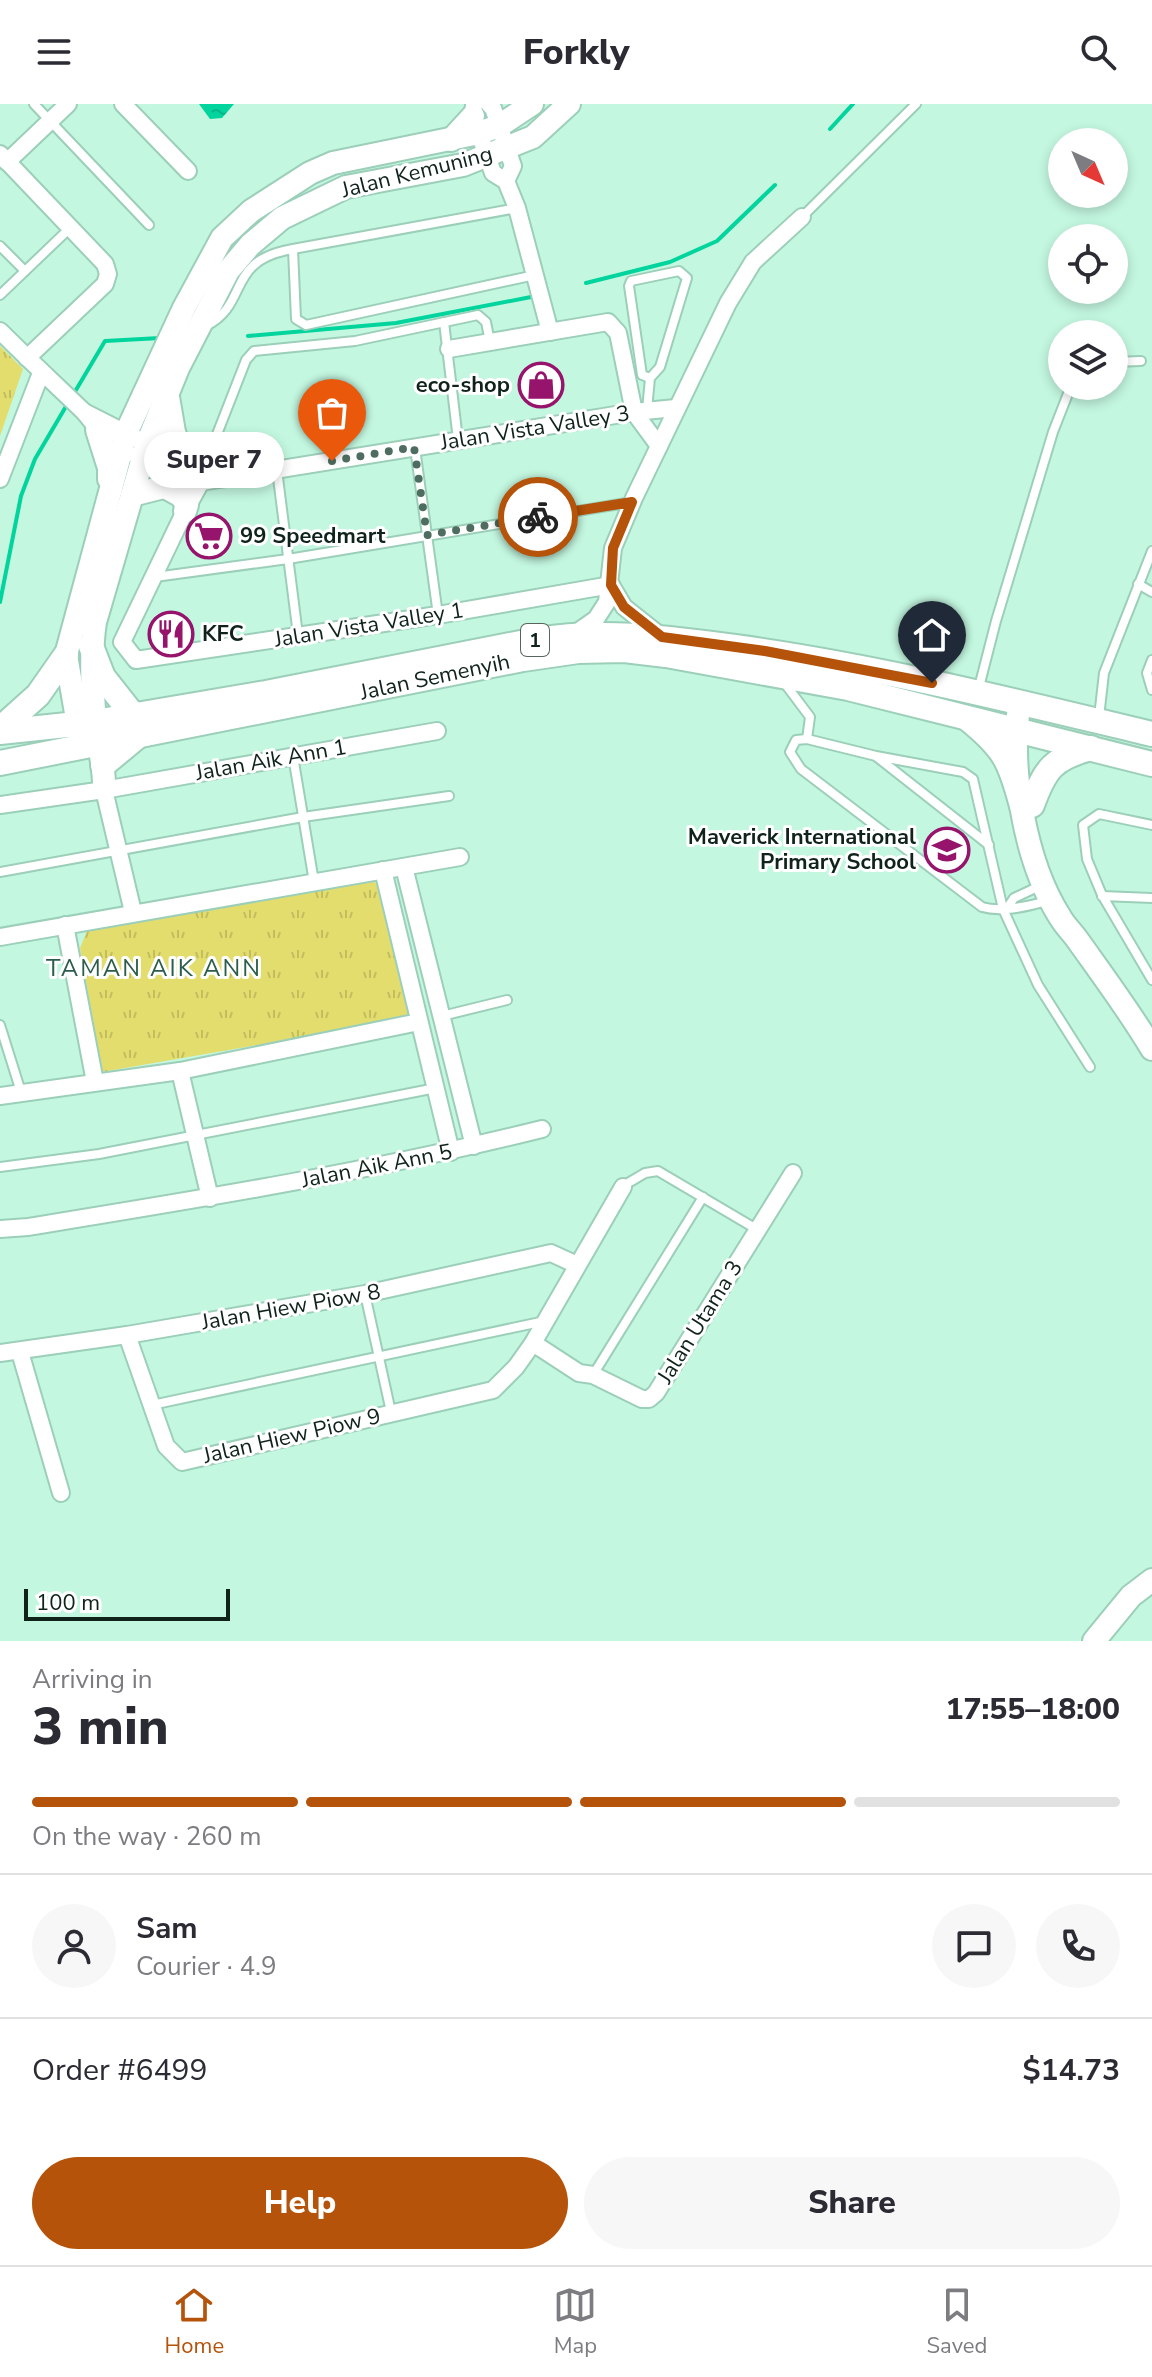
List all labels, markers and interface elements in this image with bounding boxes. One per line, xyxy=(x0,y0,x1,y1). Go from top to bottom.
text: Forkly xyxy=(523,28,629,77)
icon: menu xyxy=(32,30,76,74)
icon: search xyxy=(1076,30,1120,74)
north arrow xyxy=(1048,128,1128,208)
map controls xyxy=(1048,128,1128,400)
street label: Jalan Kemuning xyxy=(337,139,496,205)
button: locate xyxy=(1048,224,1128,304)
button: layers xyxy=(1048,320,1128,400)
shop icon: eco-shop xyxy=(517,361,565,409)
place label: eco-shop xyxy=(416,370,510,400)
pin xyxy=(298,379,366,461)
icon: bag xyxy=(310,391,354,435)
street label: Jalan Vista Valley 3 xyxy=(437,398,632,458)
callout: Super 7 xyxy=(144,433,284,489)
text: Super 7 xyxy=(166,442,262,477)
courier xyxy=(498,477,578,557)
icon: bike xyxy=(516,495,560,539)
supermarket icon: 99 Speedmart xyxy=(185,512,233,560)
place label: 99 Speedmart xyxy=(240,521,386,551)
street label: Jalan Vista Valley 1 xyxy=(271,595,466,655)
pin xyxy=(898,601,966,683)
restaurant icon: KFC xyxy=(147,610,195,658)
icon: home xyxy=(910,613,954,657)
place label: KFC xyxy=(202,619,244,649)
road number: 1 xyxy=(521,624,549,656)
street label: Jalan Semenyih xyxy=(356,647,513,708)
street label: Jalan Aik Ann 1 xyxy=(192,732,349,788)
place label: Maverick International Primary School xyxy=(688,822,916,877)
school or university icon: Maverick International Primary School xyxy=(923,826,971,874)
district label: TAMAN AIK ANN xyxy=(46,952,262,984)
street label: Jalan Aik Ann 5 xyxy=(298,1137,455,1195)
street label: Jalan Utama 3 xyxy=(650,1255,750,1390)
street label: Jalan Hiew Piow 8 xyxy=(198,1277,383,1338)
street label: Jalan Hiew Piow 9 xyxy=(199,1401,384,1471)
scale bar xyxy=(24,1585,230,1621)
text: 100 m xyxy=(36,1588,100,1618)
text: Arriving in xyxy=(32,1662,153,1697)
text: 17:55–18:00 xyxy=(945,1689,1120,1730)
text: 3 min xyxy=(32,1691,169,1762)
text: On the way · 260 m xyxy=(32,1819,261,1854)
button: person xyxy=(32,1904,116,1988)
button: chat xyxy=(932,1904,1016,1988)
button: phone xyxy=(1036,1904,1120,1988)
text: Sam xyxy=(136,1908,198,1949)
text: Courier · 4.9 xyxy=(136,1949,277,1984)
text: Order #6499 xyxy=(32,2050,207,2091)
text: $14.73 xyxy=(1023,2050,1120,2091)
button: Help xyxy=(32,2157,568,2249)
button: Share xyxy=(584,2157,1120,2249)
tab: Home xyxy=(165,2283,224,2361)
tab: Map xyxy=(553,2283,597,2361)
tab: Saved xyxy=(927,2283,987,2361)

